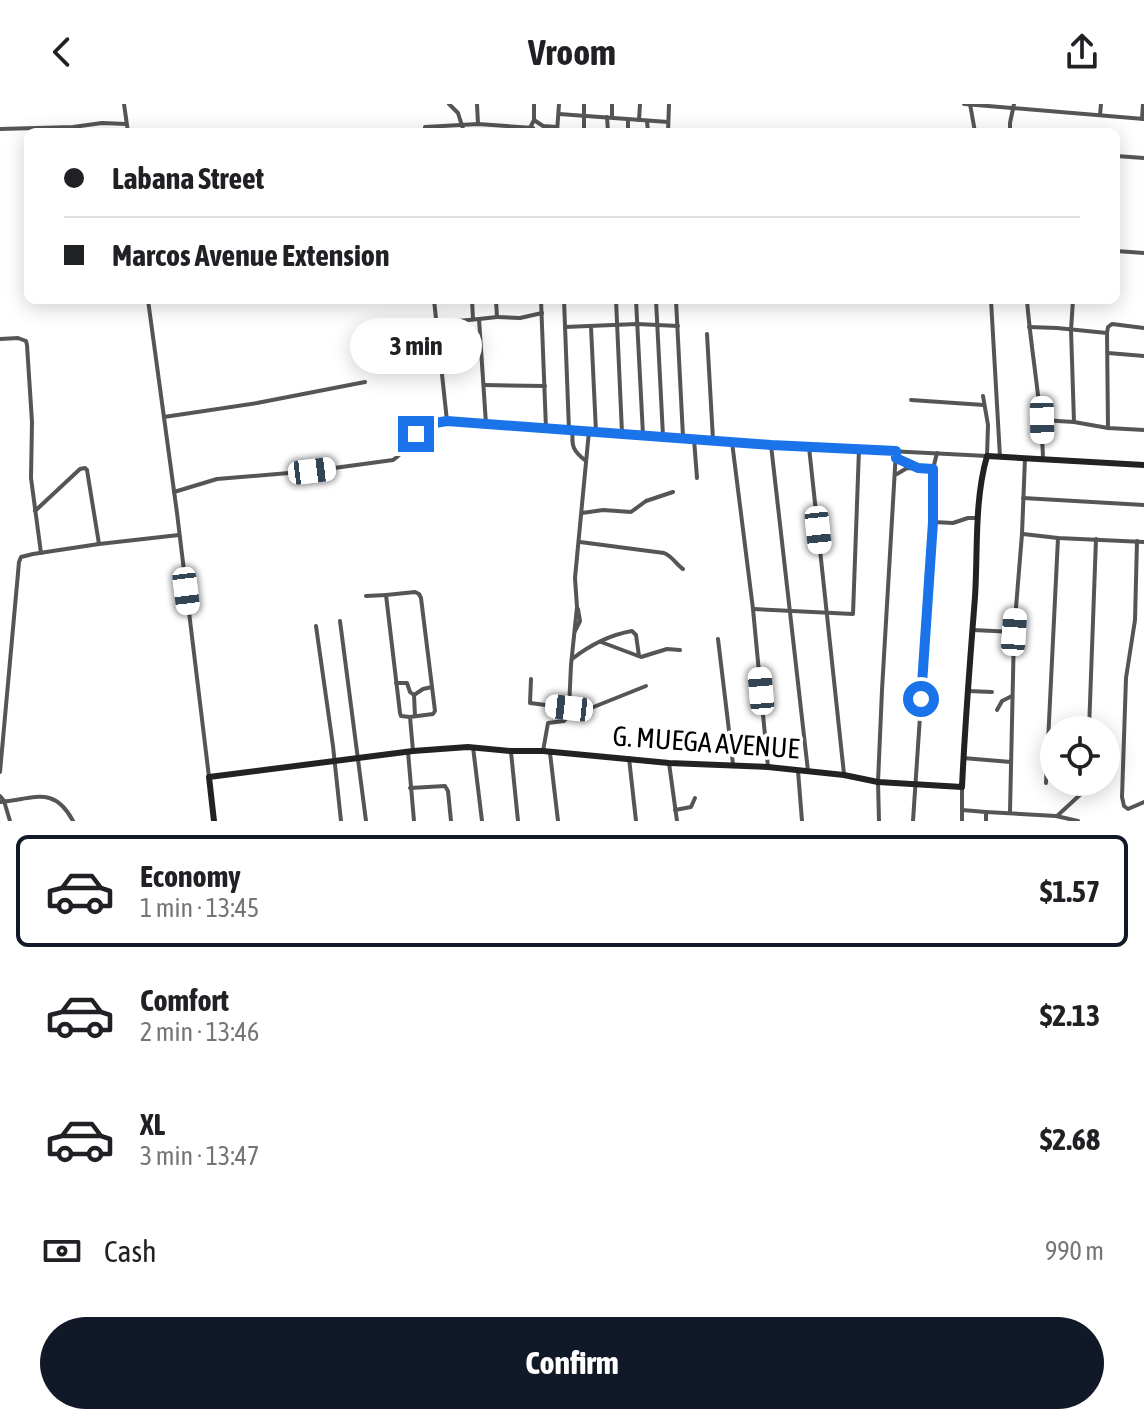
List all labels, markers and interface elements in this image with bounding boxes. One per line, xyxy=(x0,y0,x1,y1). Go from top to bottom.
icon: back xyxy=(40,30,84,74)
icon: share xyxy=(1060,30,1104,74)
text: Vroom xyxy=(528,31,616,73)
text: Labana Street xyxy=(112,161,264,195)
text: Marcos Avenue Extension xyxy=(112,238,390,272)
callout: 3 min xyxy=(350,318,482,374)
text: 3 min xyxy=(389,331,443,361)
car xyxy=(1030,396,1054,444)
route end xyxy=(398,416,434,452)
car xyxy=(287,456,337,486)
car xyxy=(804,505,832,555)
car xyxy=(171,566,201,616)
car xyxy=(1000,607,1028,657)
car xyxy=(747,666,775,716)
route start xyxy=(903,681,939,717)
car xyxy=(544,694,594,722)
map controls xyxy=(1040,716,1120,796)
button: locate xyxy=(1040,716,1120,796)
street label: G. MUEGA AVENUE xyxy=(612,720,800,764)
icon: car xyxy=(44,855,116,927)
text: Economy xyxy=(140,859,241,893)
text: $1.57 xyxy=(1040,874,1100,908)
text: 1 min · 13:45 xyxy=(140,893,259,923)
icon: car xyxy=(44,979,116,1051)
text: Comfort xyxy=(140,983,229,1017)
text: $2.13 xyxy=(1040,998,1100,1032)
text: 2 min · 13:46 xyxy=(140,1017,259,1047)
icon: car xyxy=(44,1103,116,1175)
text: XL xyxy=(140,1107,165,1141)
text: $2.68 xyxy=(1040,1122,1100,1156)
text: 3 min · 13:47 xyxy=(140,1141,259,1171)
icon: cash xyxy=(40,1229,84,1273)
text: Cash xyxy=(104,1234,157,1268)
text: 990 m xyxy=(1045,1236,1104,1266)
button: Confirm xyxy=(40,1317,1104,1409)

